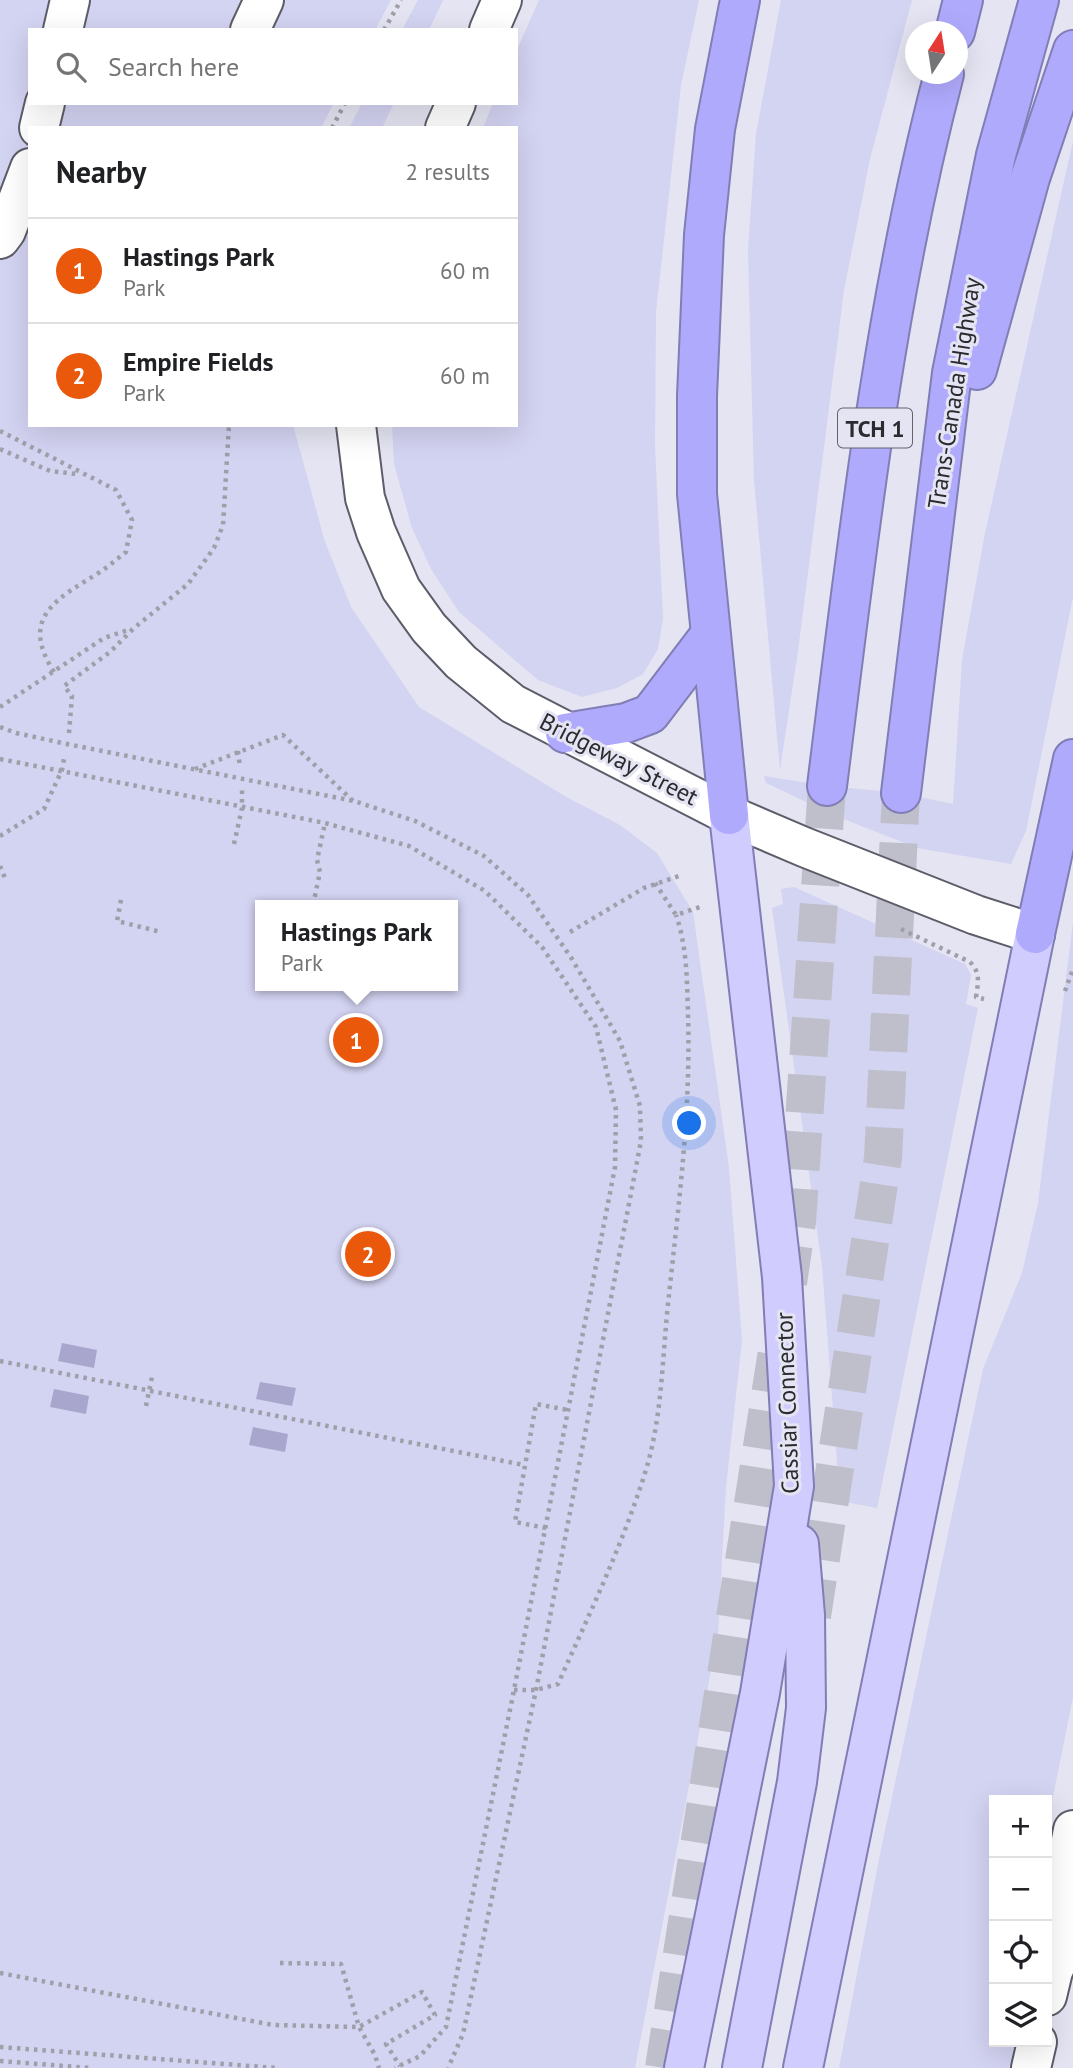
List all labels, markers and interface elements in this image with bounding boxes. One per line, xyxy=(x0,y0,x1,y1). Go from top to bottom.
north arrow xyxy=(905,21,968,84)
search box xyxy=(28,28,518,105)
icon: search xyxy=(52,48,90,86)
text: Search here xyxy=(108,50,239,83)
text: Nearby xyxy=(56,152,146,191)
text: 2 results xyxy=(406,157,490,186)
text: Hastings Park xyxy=(123,240,274,273)
text: 1 xyxy=(72,256,86,285)
text: 60 m xyxy=(440,256,490,285)
text: Park xyxy=(123,273,165,302)
street label: Trans-Canada Highway xyxy=(920,275,988,511)
text: Empire Fields xyxy=(123,345,274,378)
text: 2 xyxy=(72,361,86,390)
text: 60 m xyxy=(440,361,490,390)
text: Park xyxy=(123,378,165,407)
road number: TCH 1 xyxy=(838,408,912,448)
street label: Bridgeway Street xyxy=(534,706,704,812)
popup xyxy=(255,900,458,991)
text: Hastings Park xyxy=(281,915,432,948)
text: Park xyxy=(281,948,323,977)
pin: 1 xyxy=(333,1014,379,1066)
your location xyxy=(672,1106,706,1140)
pin: 2 xyxy=(345,1228,391,1280)
street label: Cassiar Connector xyxy=(768,1312,806,1494)
map controls xyxy=(989,1795,1052,2047)
button: + xyxy=(989,1795,1052,1858)
button: − xyxy=(989,1858,1052,1921)
button: locate xyxy=(989,1921,1052,1984)
button: layers xyxy=(989,1984,1052,2047)

